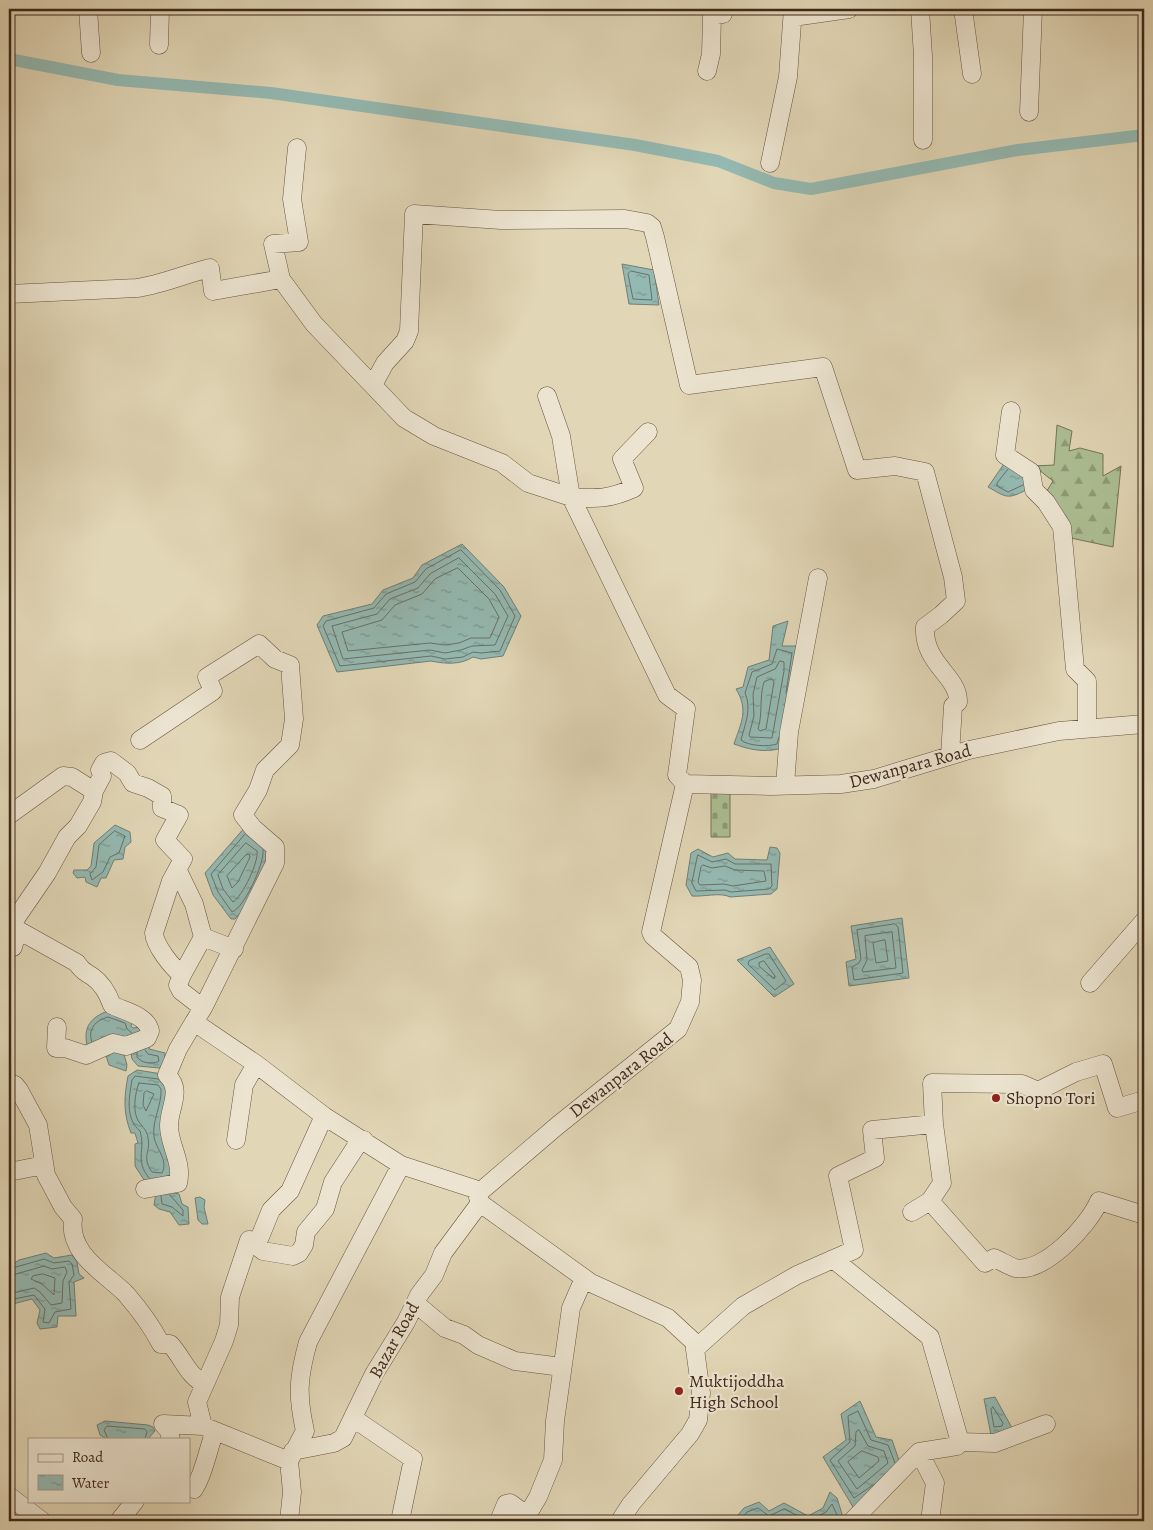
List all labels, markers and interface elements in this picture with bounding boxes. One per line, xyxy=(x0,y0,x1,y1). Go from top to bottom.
street label: Dewanpara Road xyxy=(846,738,974,794)
street label: Dewanpara Road xyxy=(564,1027,678,1123)
place label: Shopno Tori xyxy=(1006,1086,1096,1110)
marker: Shopno Tori xyxy=(990,1092,1002,1104)
street label: Bazar Road xyxy=(363,1297,425,1382)
place label: Muktijoddha High School xyxy=(689,1369,785,1414)
marker: Muktijoddha High School xyxy=(673,1385,685,1397)
legend xyxy=(28,1438,190,1502)
text: Road xyxy=(72,1447,104,1467)
text: Water xyxy=(71,1473,109,1493)

